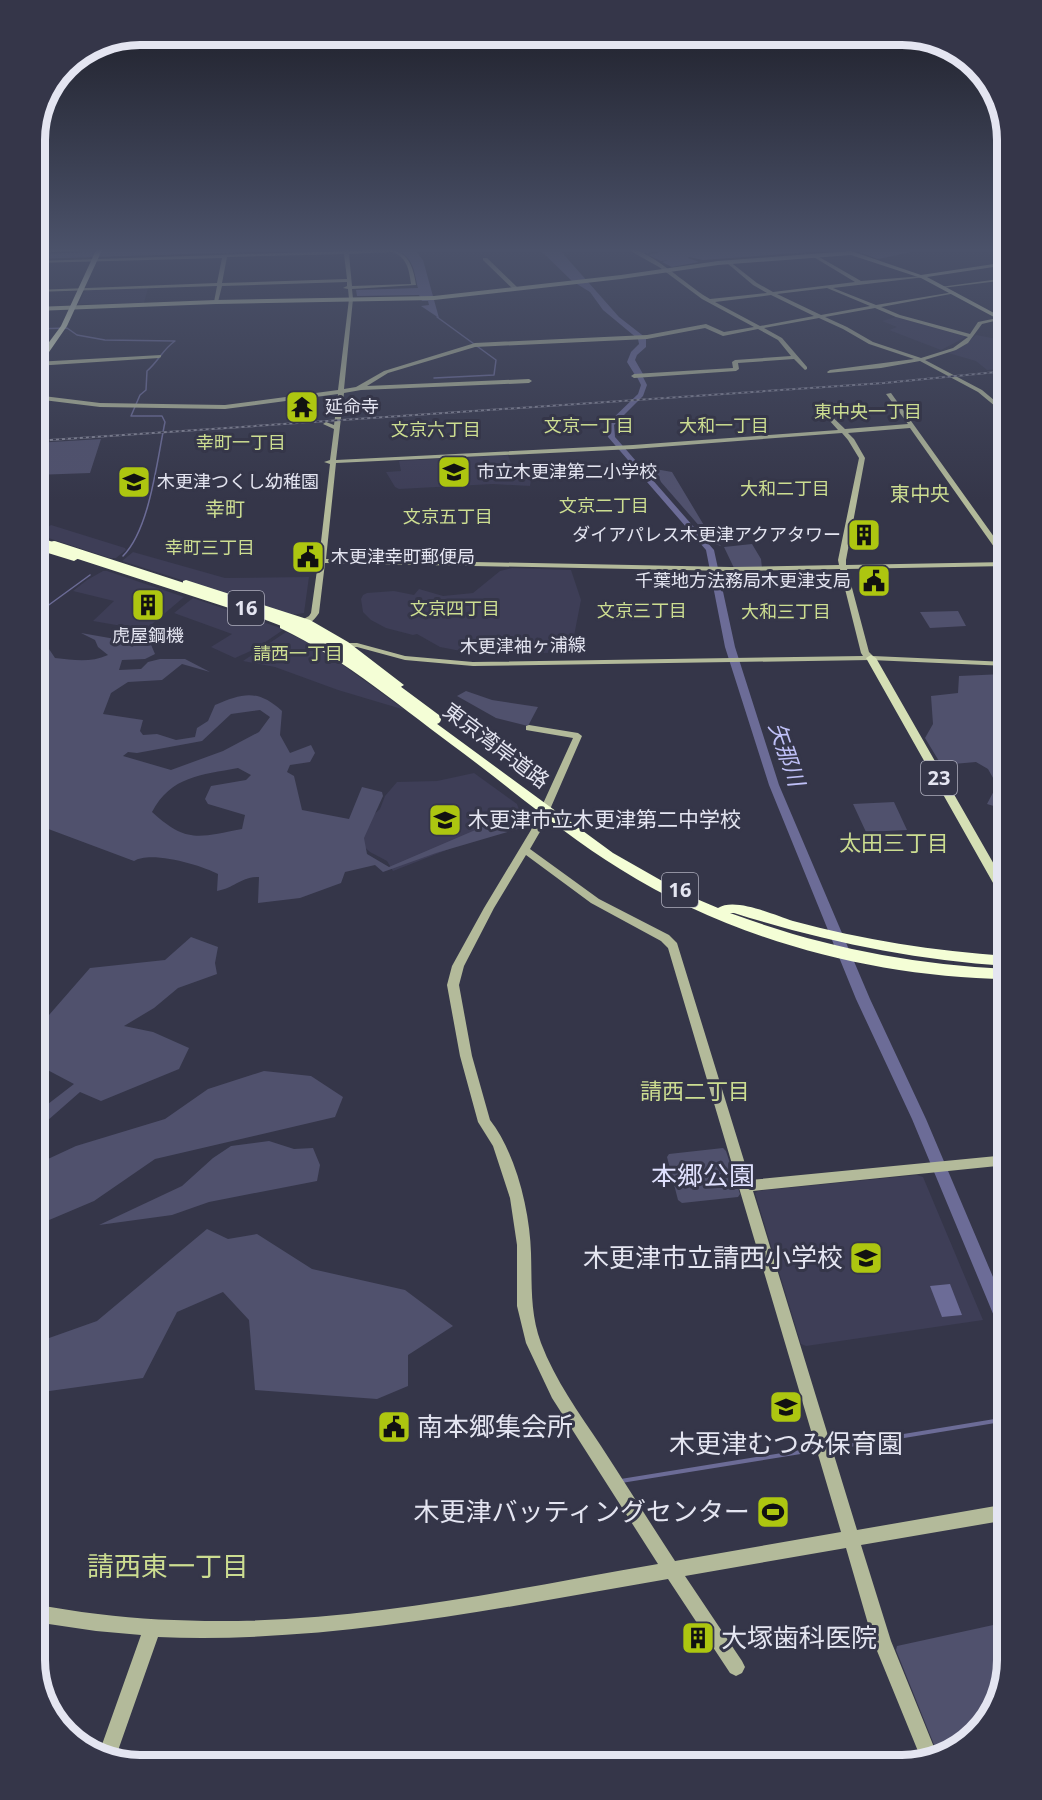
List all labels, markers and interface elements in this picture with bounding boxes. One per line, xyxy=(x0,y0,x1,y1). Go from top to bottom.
temple icon: 延命寺 xyxy=(284,389,320,425)
place label: 延命寺 xyxy=(325,394,379,418)
district label: 東中央一丁目 xyxy=(814,399,922,423)
district label: 文京一丁目 xyxy=(544,413,634,437)
district label: 大和一丁目 xyxy=(679,413,769,437)
district label: 文京六丁目 xyxy=(391,417,481,441)
district label: 幸町一丁目 xyxy=(196,430,286,454)
school or university icon: 市立木更津第二小学校 xyxy=(436,454,472,490)
place label: 市立木更津第二小学校 xyxy=(477,459,657,483)
school or university icon: 木更津つくし幼稚園 xyxy=(116,464,152,500)
place label: 木更津つくし幼稚園 xyxy=(157,469,319,493)
district label: 大和二丁目 xyxy=(740,476,830,500)
district label: 東中央 xyxy=(890,480,950,507)
district label: 文京二丁目 xyxy=(559,493,649,517)
district label: 幸町 xyxy=(205,495,245,522)
district label: 文京五丁目 xyxy=(403,504,493,528)
building icon: ダイアパレス木更津アクアタワー xyxy=(846,517,882,553)
place label: ダイアパレス木更津アクアタワー xyxy=(572,522,841,546)
district label: 幸町三丁目 xyxy=(165,535,255,559)
public building icon: 木更津幸町郵便局 xyxy=(290,539,326,575)
place label: 木更津幸町郵便局 xyxy=(331,544,475,568)
public building icon: 千葉地方法務局木更津支局 xyxy=(856,563,892,599)
place label: 千葉地方法務局木更津支局 xyxy=(635,568,851,592)
building icon: 虎屋鋼機 xyxy=(130,587,166,623)
road number: 16 xyxy=(228,591,264,625)
district label: 文京四丁目 xyxy=(410,596,500,620)
district label: 文京三丁目 xyxy=(597,598,687,622)
district label: 大和三丁目 xyxy=(741,599,831,623)
place label: 虎屋鋼機 xyxy=(112,623,184,647)
street label: 木更津袖ヶ浦線 xyxy=(460,632,586,658)
district label: 請西一丁目 xyxy=(253,641,343,665)
street label: 東京湾岸道路 xyxy=(438,696,555,794)
water label: 矢那川 xyxy=(763,718,814,792)
road number: 23 xyxy=(921,761,957,795)
school or university icon: 木更津市立木更津第二中学校 xyxy=(427,802,463,838)
place label: 木更津市立木更津第二中学校 xyxy=(468,805,741,833)
district label: 太田三丁目 xyxy=(839,827,949,857)
road number: 16 xyxy=(662,873,698,907)
district label: 請西二丁目 xyxy=(640,1075,750,1105)
park label: 本郷公園 xyxy=(651,1157,755,1193)
place label: 木更津市立請西小学校 xyxy=(583,1239,843,1275)
school or university icon: 木更津市立請西小学校 xyxy=(848,1240,884,1276)
school or university icon: 木更津むつみ保育園 xyxy=(768,1389,804,1425)
place label: 南本郷集会所 xyxy=(417,1408,573,1444)
public building icon: 南本郷集会所 xyxy=(376,1409,412,1445)
place label: 木更津むつみ保育園 xyxy=(669,1425,903,1461)
place label: 木更津バッティングセンター xyxy=(414,1493,750,1529)
sports icon: 木更津バッティングセンター xyxy=(755,1494,791,1530)
district label: 請西東一丁目 xyxy=(87,1547,249,1584)
place label: 大塚歯科医院 xyxy=(721,1619,877,1655)
building icon: 大塚歯科医院 xyxy=(680,1620,716,1656)

